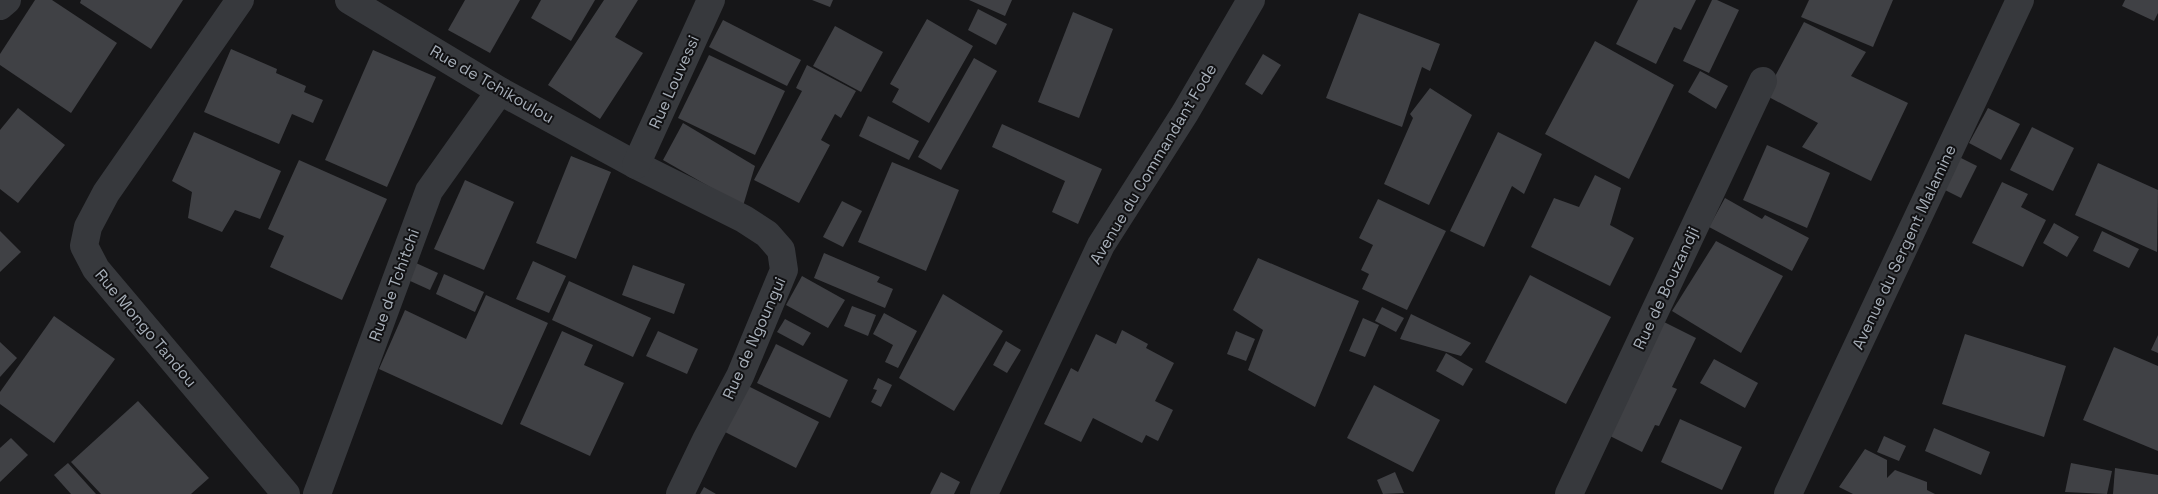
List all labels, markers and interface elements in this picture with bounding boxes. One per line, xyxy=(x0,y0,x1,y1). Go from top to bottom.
street label: Rue Louvessi xyxy=(644,32,704,132)
street label: Rue de Tchikoulou xyxy=(426,40,558,128)
street label: Avenue du Commandant Fode xyxy=(1085,60,1221,268)
street label: Avenue du Sergent Malamine xyxy=(1847,141,1961,353)
street label: Rue de Bouzandji xyxy=(1628,223,1704,353)
street label: Rue de Tchitchi xyxy=(364,226,424,344)
street label: Rue Mongo Tandou xyxy=(90,265,202,391)
street label: Rue de Ngoungui xyxy=(718,274,790,402)

